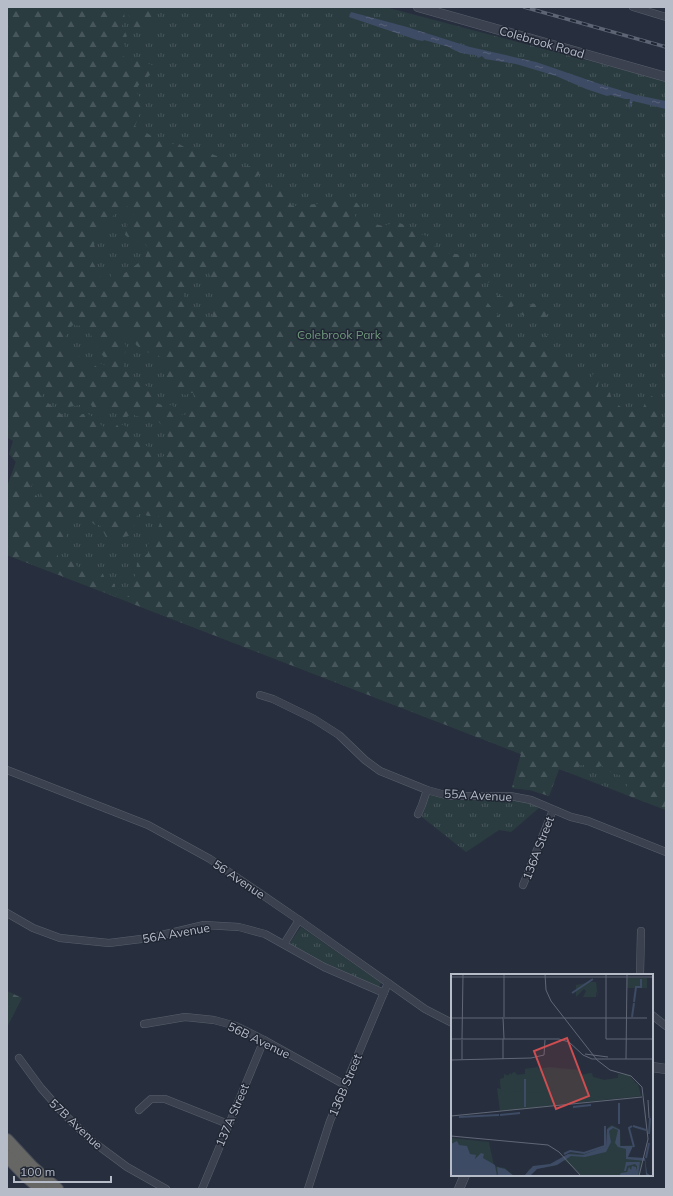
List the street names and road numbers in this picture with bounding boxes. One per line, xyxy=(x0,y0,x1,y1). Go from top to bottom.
street label: Colebrook Road xyxy=(498,23,586,61)
street label: 55A Avenue xyxy=(444,786,512,804)
street label: 136A Street xyxy=(519,814,557,882)
street label: 56 Avenue xyxy=(210,856,268,902)
street label: 56A Avenue xyxy=(141,920,211,946)
street label: 56B Avenue xyxy=(225,1018,293,1062)
street label: 136B Street xyxy=(325,1052,365,1118)
street label: 137A Street xyxy=(212,1081,252,1149)
street label: 57B Avenue xyxy=(46,1095,106,1153)

